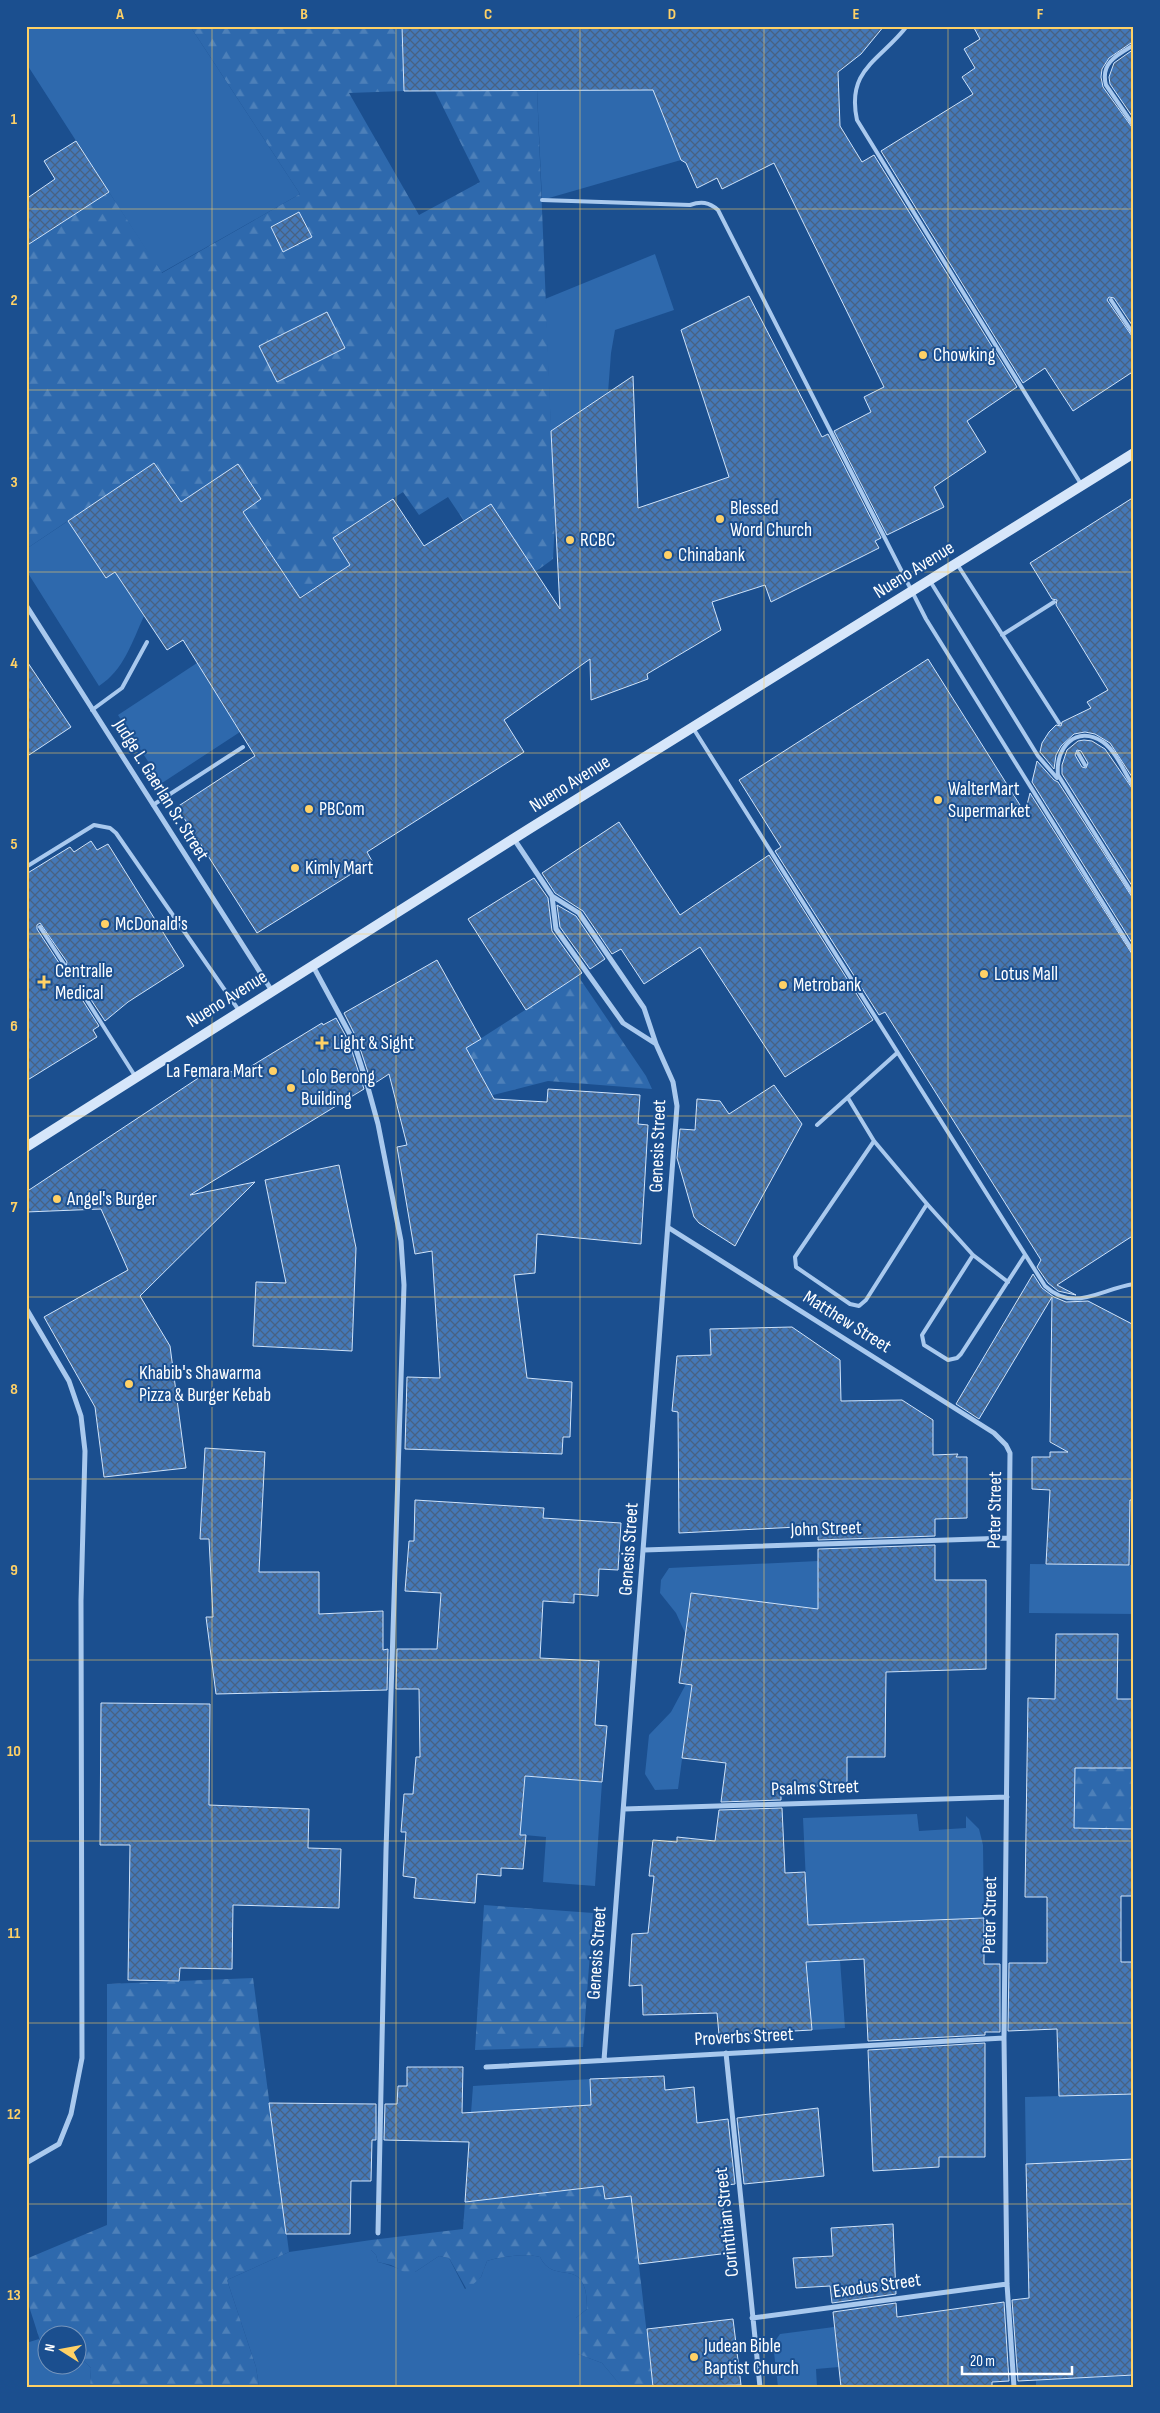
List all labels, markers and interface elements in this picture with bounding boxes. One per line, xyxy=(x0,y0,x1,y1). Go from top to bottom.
text: A xyxy=(115,5,124,24)
text: B xyxy=(300,5,308,24)
text: C xyxy=(484,5,492,24)
text: D xyxy=(668,5,676,24)
text: E xyxy=(853,5,860,24)
text: F xyxy=(1037,5,1044,24)
text: 1 xyxy=(11,110,18,129)
text: 2 xyxy=(10,291,18,310)
place label: Chowking xyxy=(933,344,996,367)
marker: Chowking xyxy=(917,349,929,361)
text: 3 xyxy=(10,473,18,492)
place label: Blessed Word Church xyxy=(730,497,812,542)
marker: Blessed Word Church xyxy=(714,513,726,525)
place label: RCBC xyxy=(580,529,616,552)
marker: RCBC xyxy=(564,534,576,546)
street label: Nueno Avenue xyxy=(869,536,959,604)
place label: Chinabank xyxy=(678,544,746,567)
marker: Chinabank xyxy=(662,549,674,561)
text: 4 xyxy=(10,654,18,673)
street label: Judge L. Gaerlan Sr. Street xyxy=(108,714,214,865)
street label: Nueno Avenue xyxy=(525,750,615,818)
place label: WalterMart Supermarket xyxy=(948,778,1031,823)
marker: WalterMart Supermarket xyxy=(932,794,944,806)
place label: PBCom xyxy=(319,798,365,821)
marker: PBCom xyxy=(303,803,315,815)
text: 5 xyxy=(10,835,18,854)
place label: Kimly Mart xyxy=(305,857,374,880)
marker: Kimly Mart xyxy=(289,862,301,874)
place label: McDonald's xyxy=(115,913,188,936)
marker: McDonald's xyxy=(99,918,111,930)
place label: Centralle Medical xyxy=(55,960,113,1005)
place label: Lotus Mall xyxy=(994,963,1058,986)
street label: Nueno Avenue xyxy=(182,965,272,1033)
marker: Lotus Mall xyxy=(978,968,990,980)
place label: Metrobank xyxy=(793,974,862,997)
marker: Centralle Medical xyxy=(37,975,51,989)
marker: Metrobank xyxy=(777,979,789,991)
text: 6 xyxy=(10,1017,18,1036)
place label: Light & Sight xyxy=(333,1032,414,1055)
marker: Light & Sight xyxy=(315,1036,329,1050)
place label: La Femara Mart xyxy=(166,1060,263,1083)
marker: La Femara Mart xyxy=(267,1065,279,1077)
place label: Lolo Berong Building xyxy=(301,1066,375,1111)
marker: Lolo Berong Building xyxy=(285,1082,297,1094)
street label: Genesis Street xyxy=(645,1099,671,1193)
place label: Angel's Burger xyxy=(66,1188,158,1211)
marker: Angel's Burger xyxy=(51,1193,63,1205)
text: 7 xyxy=(11,1198,18,1217)
street label: Matthew Street xyxy=(799,1286,896,1358)
place label: Khabib's Shawarma Pizza & Burger Kebab xyxy=(139,1362,271,1407)
marker: Khabib's Shawarma Pizza & Burger Kebab xyxy=(123,1378,135,1390)
text: 8 xyxy=(10,1380,18,1399)
street label: Peter Street xyxy=(983,1471,1007,1549)
street label: Genesis Street xyxy=(614,1502,644,1596)
street label: John Street xyxy=(789,1516,862,1542)
text: 9 xyxy=(10,1561,18,1580)
text: 10 xyxy=(7,1742,21,1761)
street label: Psalms Street xyxy=(771,1775,859,1801)
street label: Peter Street xyxy=(978,1876,1002,1954)
street label: Genesis Street xyxy=(582,1906,612,2000)
text: 11 xyxy=(8,1924,21,1943)
street label: Proverbs Street xyxy=(694,2023,794,2051)
text: 12 xyxy=(7,2105,21,2124)
street label: Corinthian Street xyxy=(710,2166,744,2278)
street label: Exodus Street xyxy=(832,2268,923,2304)
text: 13 xyxy=(7,2286,21,2305)
north arrow xyxy=(38,2326,88,2376)
place label: Judean Bible Baptist Church xyxy=(703,2335,799,2380)
text: N xyxy=(41,2342,59,2353)
scale bar xyxy=(962,2343,1072,2375)
marker: Judean Bible Baptist Church xyxy=(688,2351,700,2363)
text: 20 m xyxy=(970,2352,995,2371)

